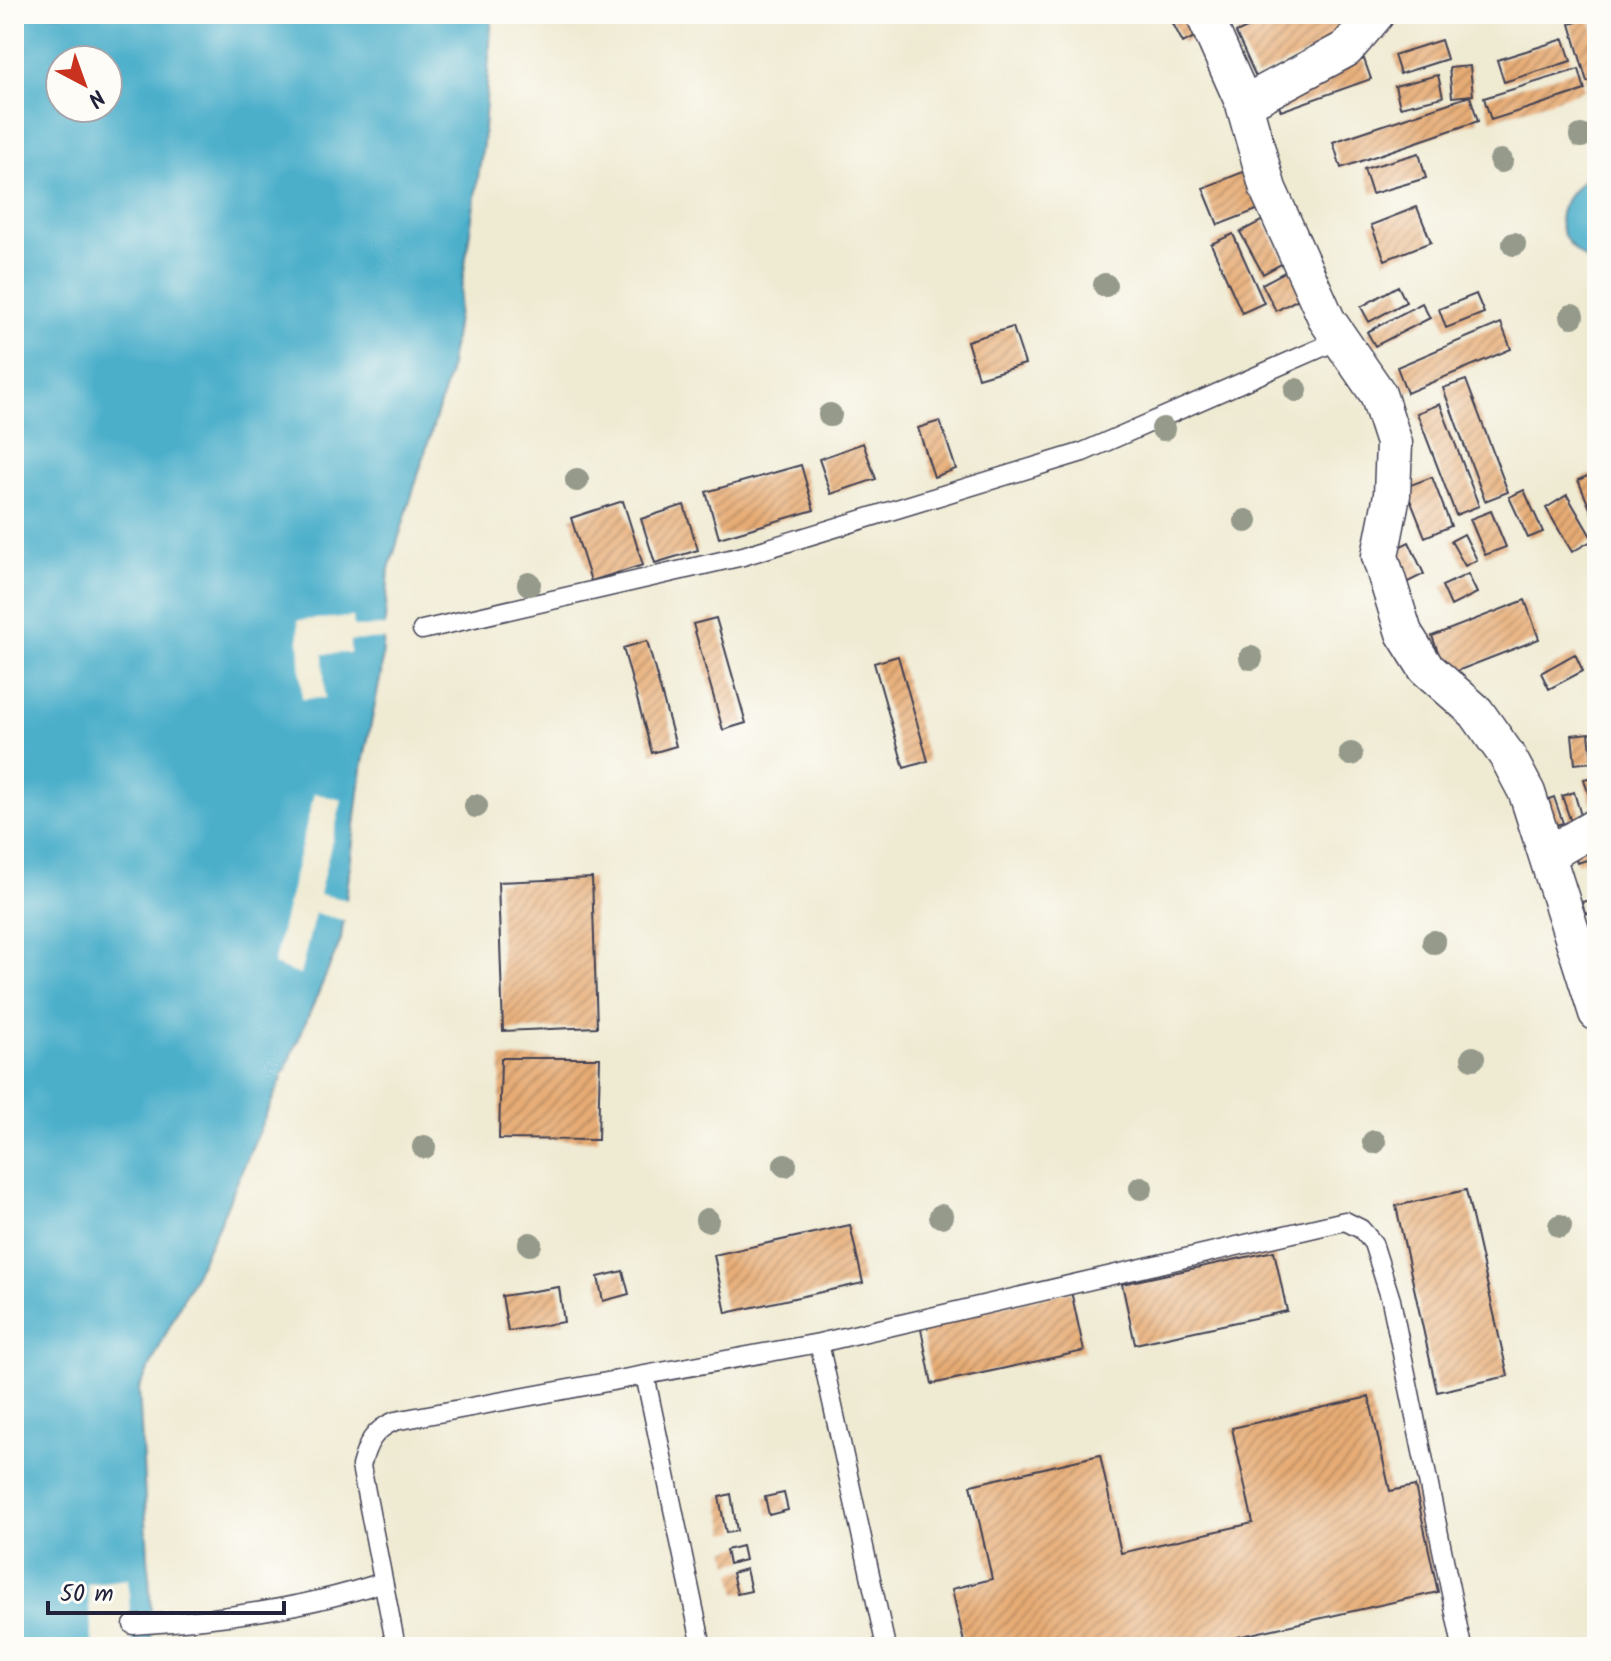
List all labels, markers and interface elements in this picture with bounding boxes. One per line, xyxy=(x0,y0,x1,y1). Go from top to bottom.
north arrow xyxy=(44,44,124,124)
text: N xyxy=(79,79,112,115)
scale bar xyxy=(48,1565,284,1615)
text: 50 m xyxy=(60,1575,114,1614)

